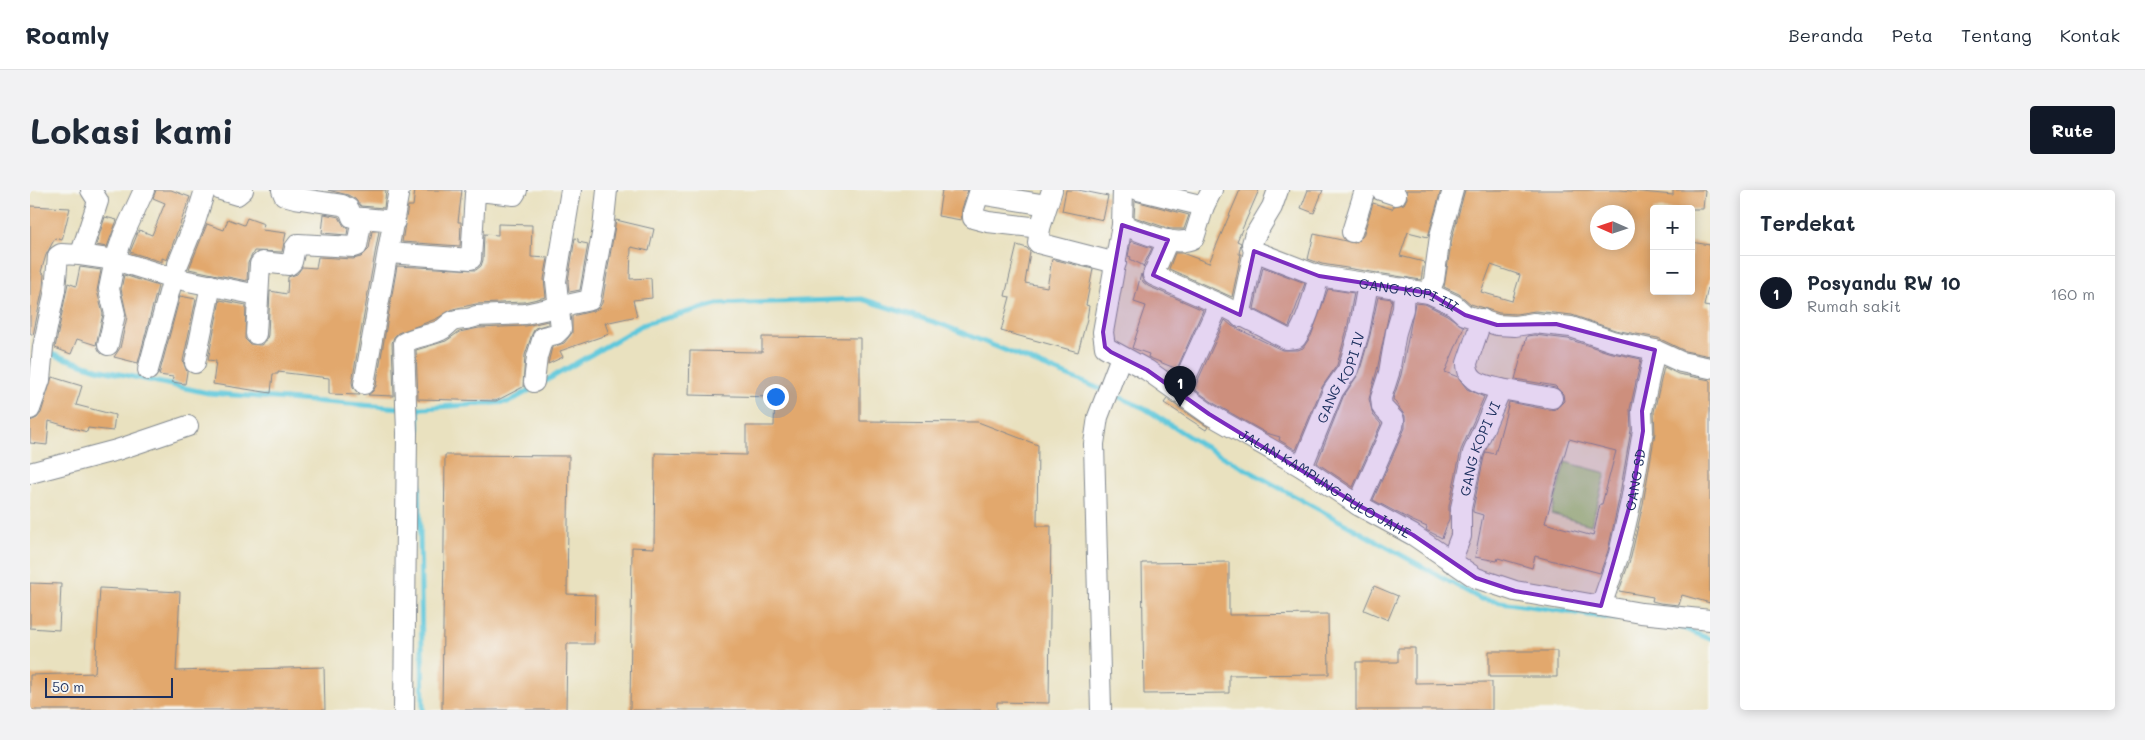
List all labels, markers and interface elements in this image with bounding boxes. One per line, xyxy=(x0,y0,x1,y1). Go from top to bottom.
text: Roamly xyxy=(25,19,109,50)
text: Beranda xyxy=(1789,23,1864,47)
text: Peta xyxy=(1892,23,1933,47)
text: Tentang xyxy=(1961,23,2032,47)
text: Kontak xyxy=(2060,23,2120,47)
button: Rute xyxy=(2030,106,2115,154)
text: Lokasi kami xyxy=(30,107,234,153)
north arrow xyxy=(1590,205,1635,250)
map controls xyxy=(1650,205,1695,295)
button: + xyxy=(1650,205,1695,250)
text: Terdekat xyxy=(1760,209,1855,236)
button: − xyxy=(1650,250,1695,295)
text: Posyandu RW 10 xyxy=(1807,270,1961,295)
street label: GANG KOPI III xyxy=(1358,273,1463,315)
text: 1 xyxy=(1772,283,1780,304)
text: 160 m xyxy=(2050,283,2095,304)
text: Rumah sakit xyxy=(1807,295,1901,316)
street label: GANG KOPI IV xyxy=(1311,329,1368,426)
pin: 1 xyxy=(1164,366,1196,407)
your location xyxy=(763,384,789,410)
street label: GANG KOPI VI xyxy=(1454,398,1504,498)
street label: JALAN KAMPUNG PULO JAHE xyxy=(1236,424,1415,542)
street label: GANG SD xyxy=(1620,447,1649,513)
scale bar xyxy=(45,675,172,698)
text: 50 m xyxy=(52,677,84,696)

